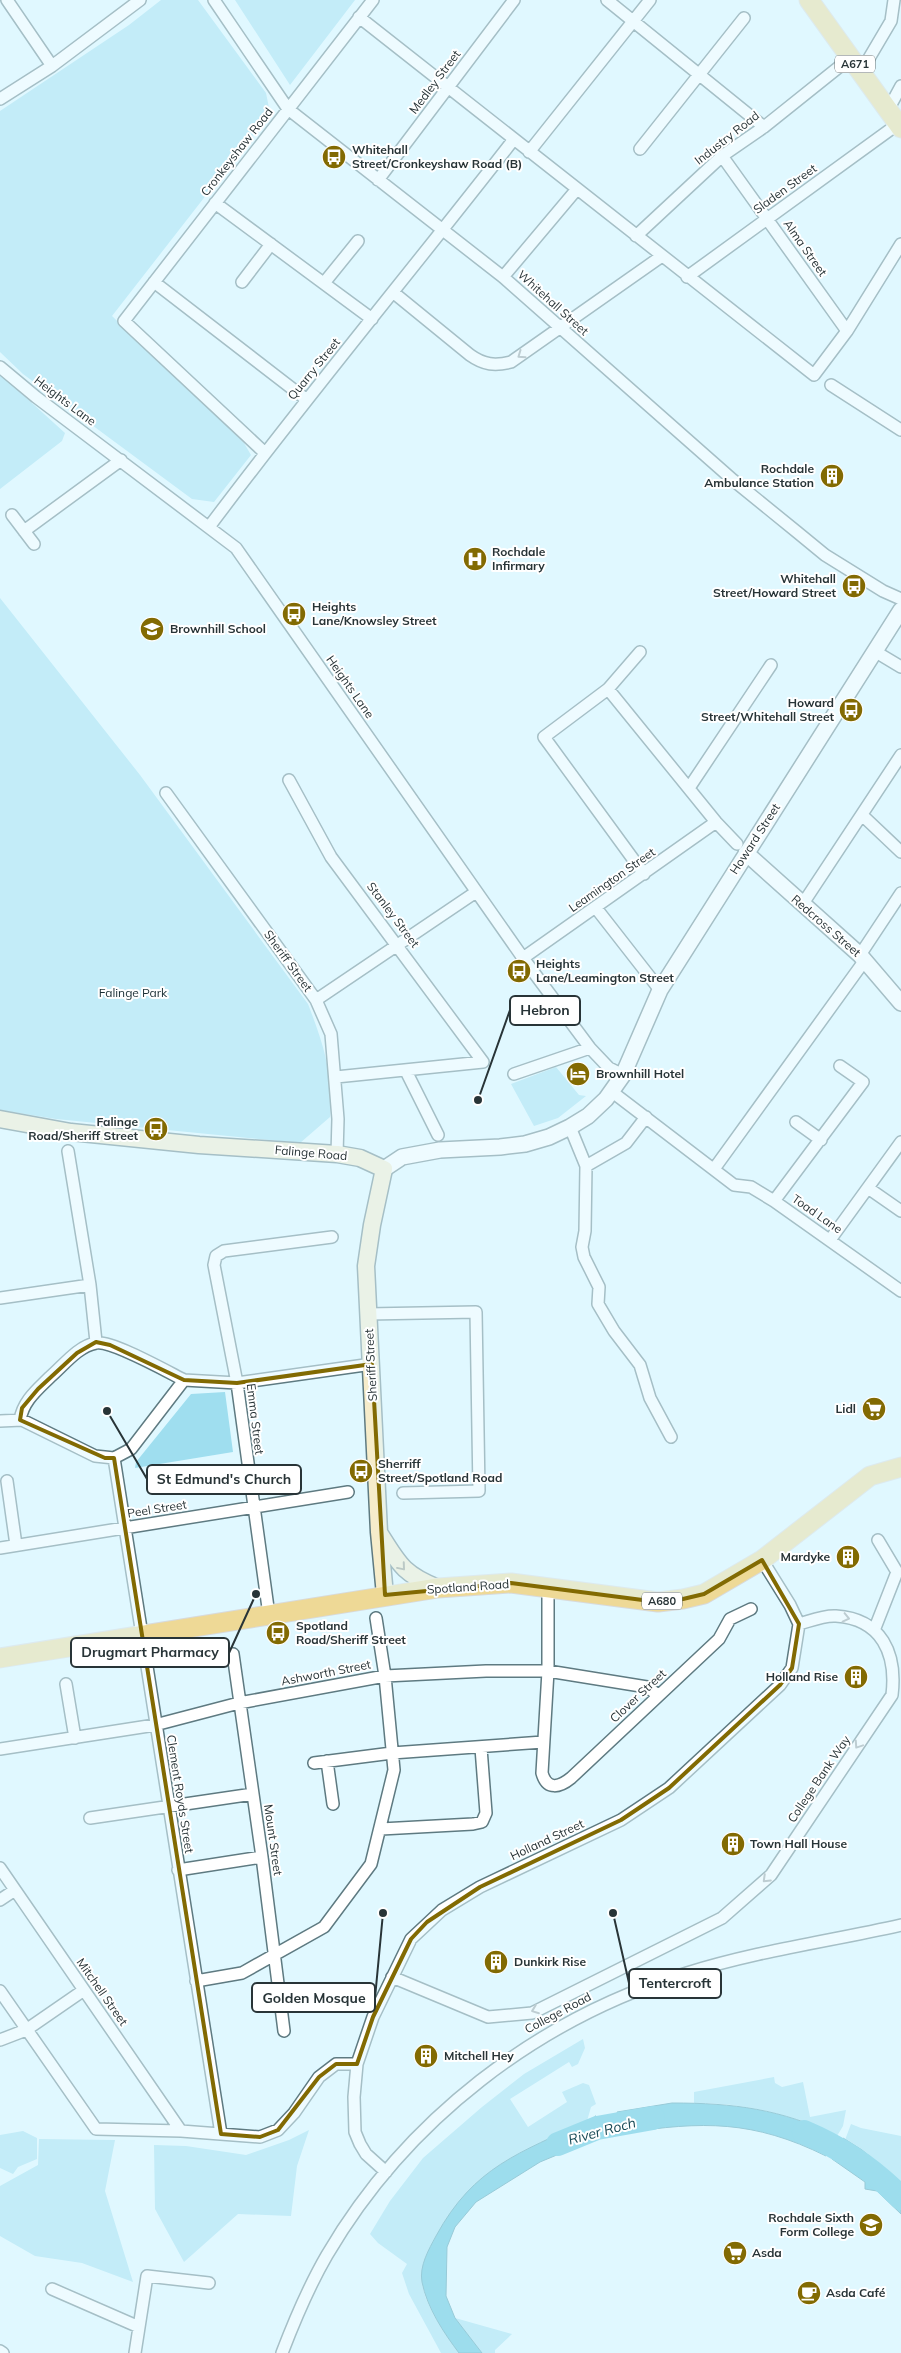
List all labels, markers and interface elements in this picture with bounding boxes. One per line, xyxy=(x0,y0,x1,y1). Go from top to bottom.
street label: Medley Street xyxy=(406,47,463,117)
road number: A671 xyxy=(835,56,875,72)
street label: Cronkeyshaw Road xyxy=(197,104,276,199)
street label: Industry Road xyxy=(691,108,762,168)
place label: Whitehall Street/Cronkeyshaw Road (B) xyxy=(352,142,522,171)
bus stop icon: Whitehall Street/Cronkeyshaw Road (B) xyxy=(321,144,347,170)
street label: Sladen Street xyxy=(750,161,819,217)
street label: Alma Street xyxy=(780,216,830,279)
street label: Whitehall Street xyxy=(515,267,592,338)
street label: Quarry Street xyxy=(284,335,343,403)
one-way arrow xyxy=(517,349,526,358)
street label: Heights Lane xyxy=(31,373,99,429)
place label: Rochdale Ambulance Station xyxy=(704,461,814,490)
building icon: Rochdale Ambulance Station xyxy=(819,463,845,489)
place label: Rochdale Infirmary xyxy=(492,544,546,573)
hospital icon: Rochdale Infirmary xyxy=(462,546,488,572)
place label: Whitehall Street/Howard Street xyxy=(713,571,836,600)
bus stop icon: Whitehall Street/Howard Street xyxy=(841,573,867,599)
place label: Heights Lane/Knowsley Street xyxy=(312,599,437,628)
bus stop icon: Heights Lane/Knowsley Street xyxy=(281,601,307,627)
school or university icon: Brownhill School xyxy=(139,616,165,642)
place label: Brownhill School xyxy=(170,621,266,636)
street label: Heights Lane xyxy=(323,652,378,721)
place label: Howard Street/Whitehall Street xyxy=(701,695,834,724)
bus stop icon: Howard Street/Whitehall Street xyxy=(838,697,864,723)
street label: Howard Street xyxy=(726,801,783,877)
street label: Leamington Street xyxy=(566,844,658,915)
street label: Stanley Street xyxy=(364,879,423,950)
street label: Redcross Street xyxy=(789,891,864,960)
street label: Sheriff Street xyxy=(261,927,316,994)
place label: Heights Lane/Leamington Street xyxy=(536,956,674,985)
bus stop icon: Heights Lane/Leamington Street xyxy=(506,958,532,984)
park label: Falinge Park xyxy=(99,985,168,1000)
callout: Hebron xyxy=(510,996,580,1025)
text: Hebron xyxy=(520,1001,570,1019)
hotel icon: Brownhill Hotel xyxy=(565,1061,591,1087)
place label: Brownhill Hotel xyxy=(596,1066,684,1081)
place label: Falinge Road/Sheriff Street xyxy=(28,1114,138,1143)
bus stop icon: Falinge Road/Sheriff Street xyxy=(143,1116,169,1142)
street label: Falinge Road xyxy=(274,1142,348,1163)
street label: Toad Lane xyxy=(789,1191,845,1236)
street label: Sheriff Street xyxy=(361,1328,380,1402)
street label: Emma Street xyxy=(244,1382,267,1455)
supermarket icon: Lidl xyxy=(861,1396,887,1422)
place label: Lidl xyxy=(836,1401,856,1416)
place label: Sherriff Street/Spotland Road xyxy=(378,1456,502,1485)
bus stop icon: Sherriff Street/Spotland Road xyxy=(348,1458,374,1484)
callout: St Edmund's Church xyxy=(147,1465,301,1494)
text: St Edmund's Church xyxy=(157,1470,291,1488)
street label: Peel Street xyxy=(126,1496,188,1521)
building icon: Mardyke xyxy=(835,1544,861,1570)
place label: Mardyke xyxy=(780,1549,830,1564)
one-way arrow xyxy=(397,1561,406,1570)
street label: Spotland Road xyxy=(426,1576,510,1597)
road number: A680 xyxy=(642,1592,682,1610)
one-way arrow xyxy=(842,1612,851,1623)
place label: Spotland Road/Sheriff Street xyxy=(296,1618,406,1647)
bus stop icon: Spotland Road/Sheriff Street xyxy=(265,1620,291,1646)
callout: Drugmart Pharmacy xyxy=(71,1638,229,1667)
text: Drugmart Pharmacy xyxy=(81,1643,219,1661)
street label: Ashworth Street xyxy=(280,1656,372,1689)
building icon: Holland Rise xyxy=(843,1664,869,1690)
street label: Clover Street xyxy=(606,1666,669,1725)
place label: Holland Rise xyxy=(766,1669,838,1684)
street label: College Bank Way xyxy=(784,1732,854,1825)
street label: Clement Royds Street xyxy=(164,1734,197,1854)
one-way arrow xyxy=(855,1739,864,1749)
street label: Mount Street xyxy=(261,1803,286,1876)
street label: Holland Street xyxy=(508,1816,586,1863)
building icon: Town Hall House xyxy=(720,1831,746,1857)
place label: Town Hall House xyxy=(750,1836,847,1851)
one-way arrow xyxy=(763,1873,772,1882)
building icon: Dunkirk Rise xyxy=(483,1949,509,1975)
place label: Dunkirk Rise xyxy=(514,1954,586,1969)
street label: Mitchell Street xyxy=(74,1955,131,2028)
callout: Tentercroft xyxy=(629,1969,721,1998)
text: Tentercroft xyxy=(639,1974,712,1992)
callout: Golden Mosque xyxy=(252,1983,375,2012)
text: Golden Mosque xyxy=(262,1989,366,2007)
street label: College Road xyxy=(522,1989,594,2036)
one-way arrow xyxy=(531,2004,540,2014)
building icon: Mitchell Hey xyxy=(413,2043,439,2069)
place label: Mitchell Hey xyxy=(444,2048,514,2063)
water label: River Roch xyxy=(566,2113,638,2149)
place label: Rochdale Sixth Form College xyxy=(768,2210,854,2239)
school or university icon: Rochdale Sixth Form College xyxy=(858,2212,884,2238)
supermarket icon: Asda xyxy=(722,2240,748,2266)
place label: Asda xyxy=(752,2245,782,2260)
cafe icon: Asda Café xyxy=(796,2280,822,2306)
place label: Asda Café xyxy=(826,2285,886,2300)

